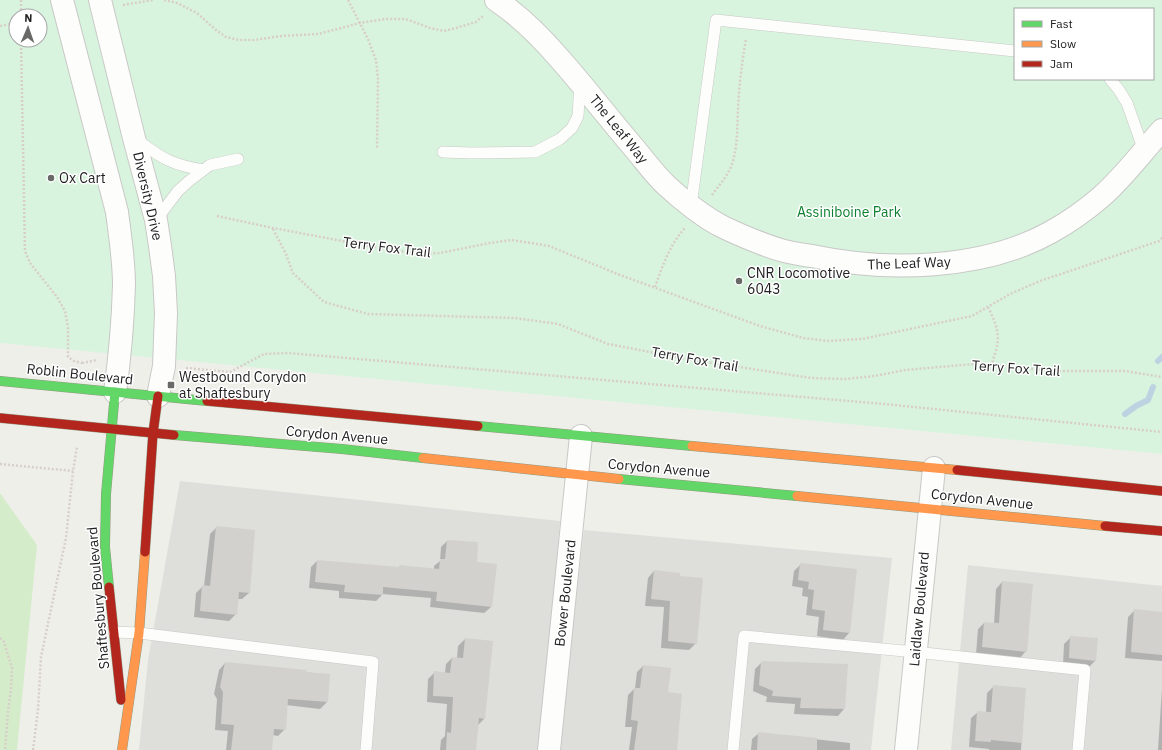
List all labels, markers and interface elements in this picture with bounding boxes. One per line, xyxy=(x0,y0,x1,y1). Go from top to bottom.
north arrow xyxy=(8,8,48,48)
legend xyxy=(1014,8,1154,80)
text: N xyxy=(24,11,33,25)
text: Fast xyxy=(1050,16,1073,31)
text: Slow xyxy=(1050,36,1076,51)
text: Jam xyxy=(1050,56,1073,71)
street label: The Leaf Way xyxy=(586,91,652,167)
street label: Diversity Drive xyxy=(129,150,167,242)
place label: Ox Cart xyxy=(59,169,106,187)
marker: Ox Cart xyxy=(46,173,56,183)
park label: Assiniboine Park xyxy=(797,203,902,221)
street label: Terry Fox Trail xyxy=(342,233,432,261)
street label: The Leaf Way xyxy=(867,253,951,273)
place label: CNR Locomotive 6043 xyxy=(747,264,851,298)
marker: CNR Locomotive 6043 xyxy=(734,276,744,286)
street label: Terry Fox Trail xyxy=(650,342,740,376)
street label: Terry Fox Trail xyxy=(971,356,1061,380)
street label: Roblin Boulevard xyxy=(26,359,134,389)
place label: Westbound Corydon at Shaftesbury xyxy=(179,368,307,402)
marker: Westbound Corydon at Shaftesbury xyxy=(166,380,176,390)
street label: Corydon Avenue xyxy=(285,422,389,448)
street label: Corydon Avenue xyxy=(607,455,711,481)
street label: Corydon Avenue xyxy=(930,485,1034,513)
street label: Shaftesbury Boulevard xyxy=(83,526,113,670)
street label: Bower Boulevard xyxy=(550,539,580,647)
street label: Laidlaw Boulevard xyxy=(905,551,933,667)

